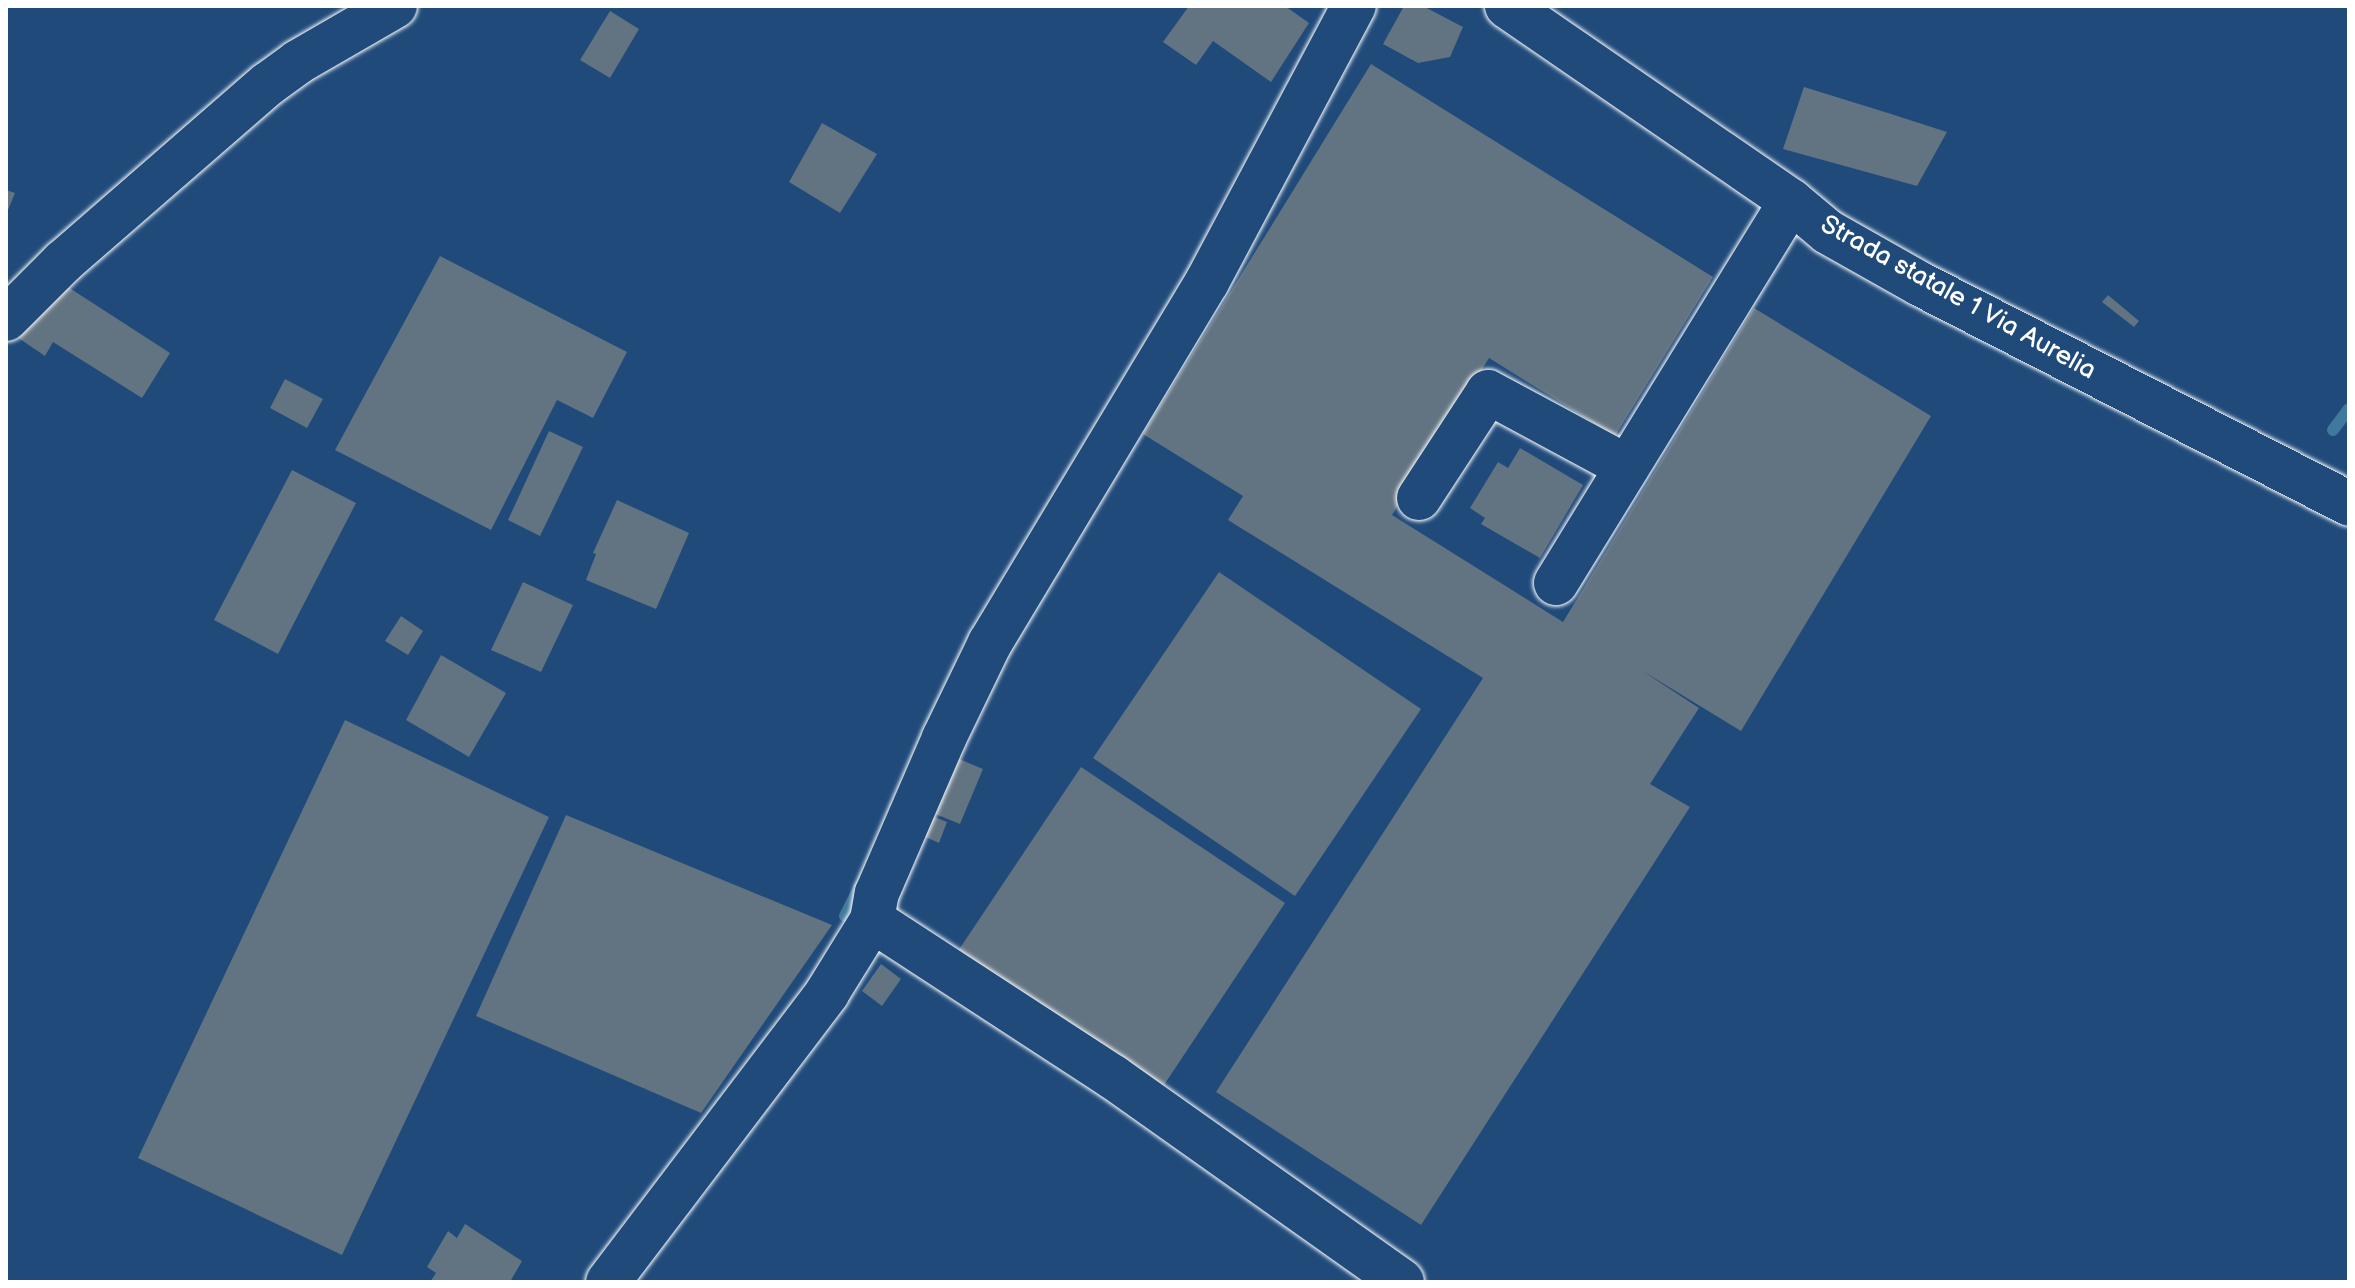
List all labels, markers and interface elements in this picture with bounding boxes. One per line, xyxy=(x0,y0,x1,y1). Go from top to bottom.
street label: Strada statale 1 Via Aurelia xyxy=(1815,209,2101,387)

